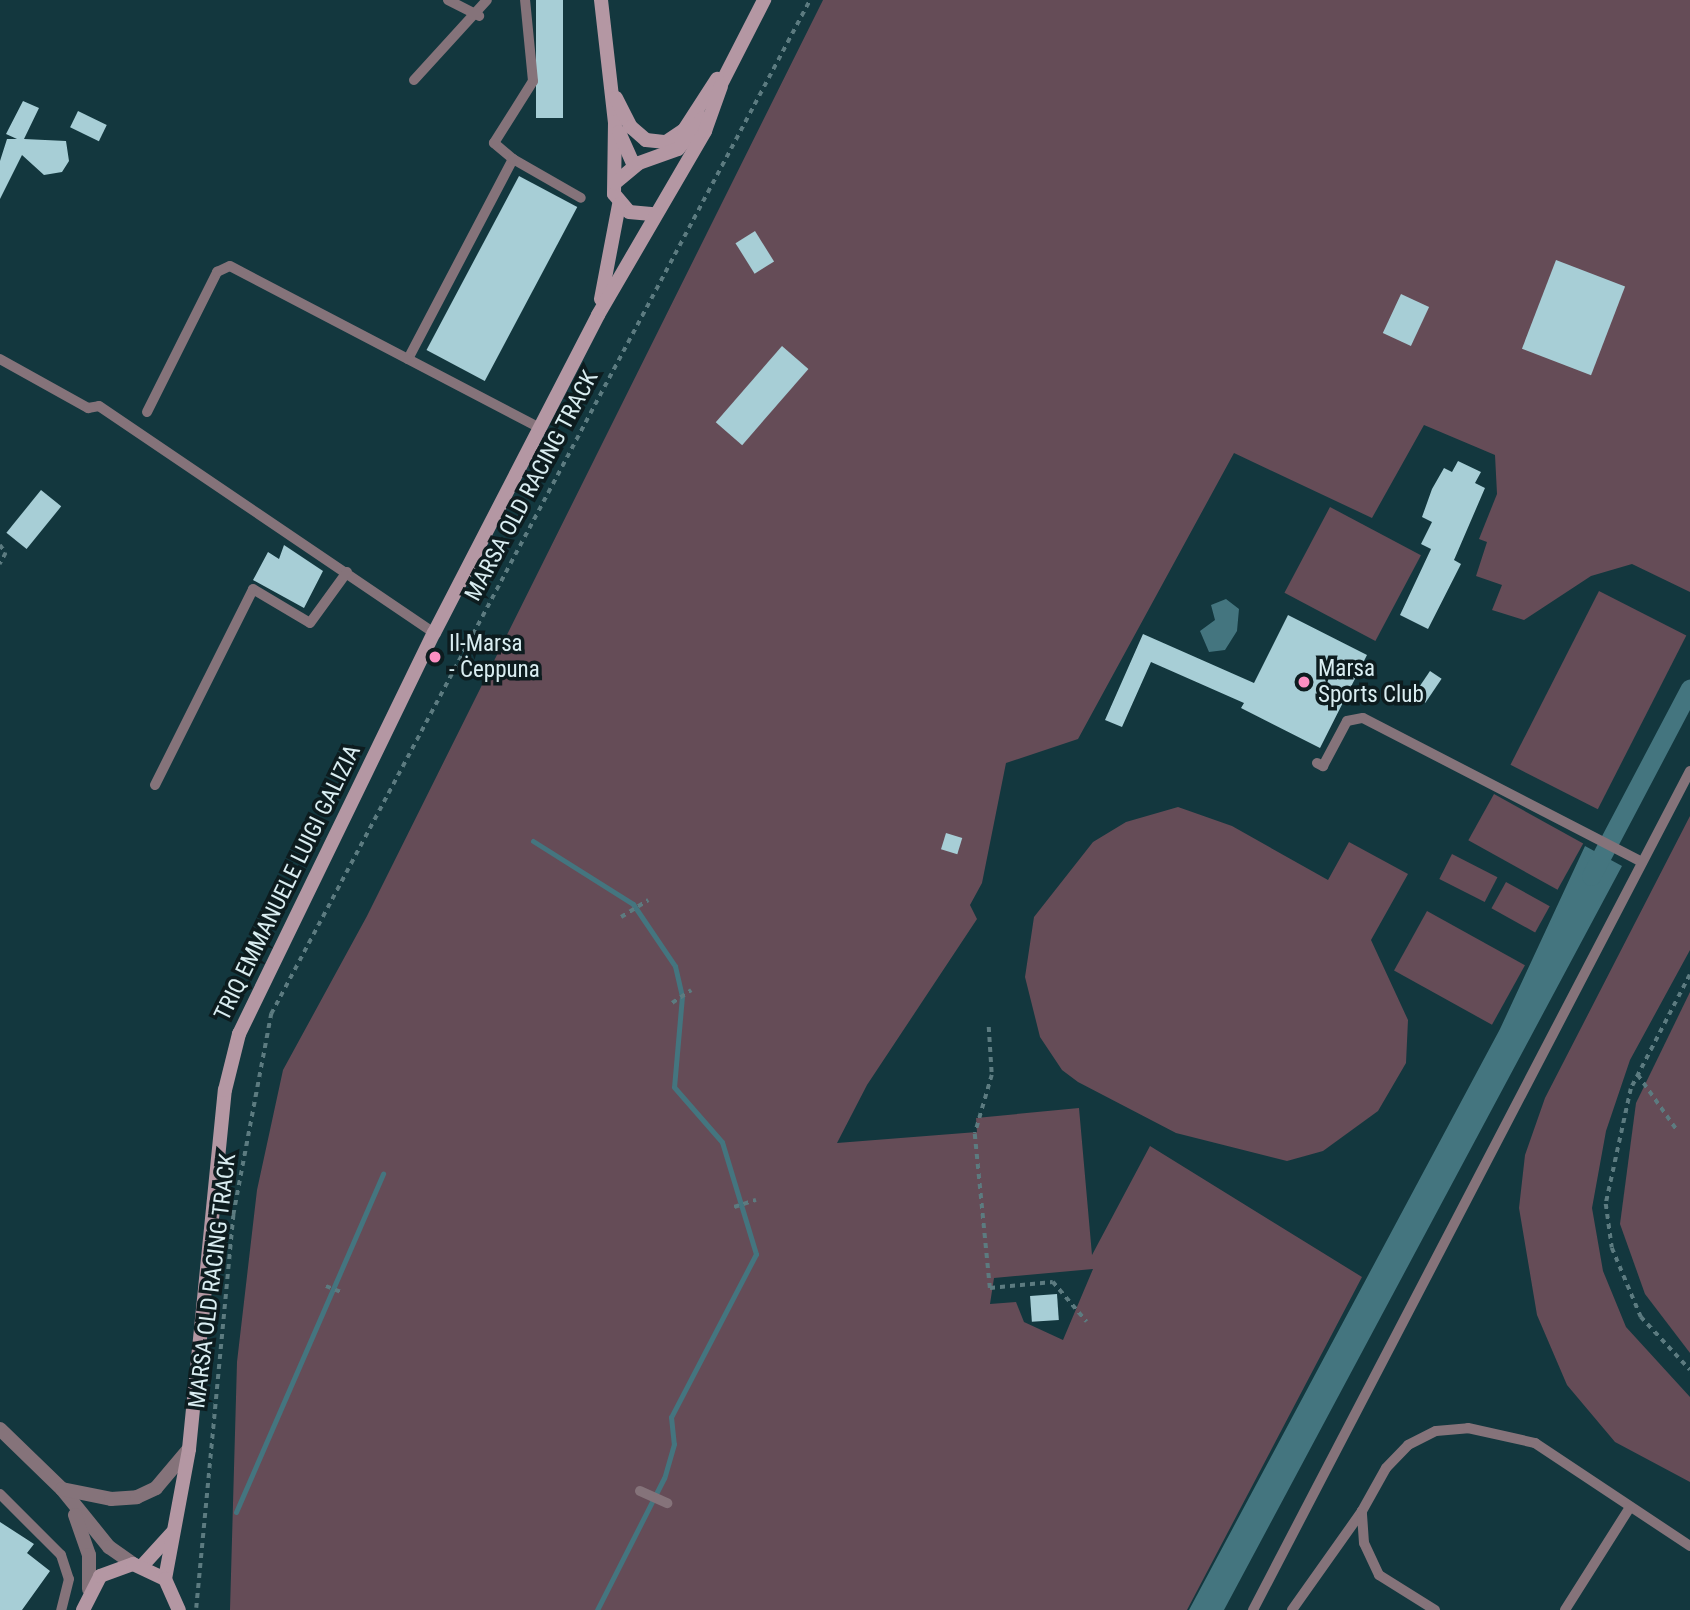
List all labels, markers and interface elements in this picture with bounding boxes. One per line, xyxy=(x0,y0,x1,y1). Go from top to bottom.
street label: MARSA OLD RACING TRACK xyxy=(460,366,604,606)
place label: Il-Marsa - Ċeppuna xyxy=(449,630,540,684)
marker: Il-Marsa - Ċeppuna xyxy=(427,649,443,665)
place label: Marsa Sports Club xyxy=(1318,655,1424,709)
marker: Marsa Sports Club xyxy=(1296,674,1312,690)
street label: TRIQ EMMANUELE LUIGI GALIZIA xyxy=(209,741,367,1025)
street label: MARSA OLD RACING TRACK xyxy=(184,1152,242,1410)

